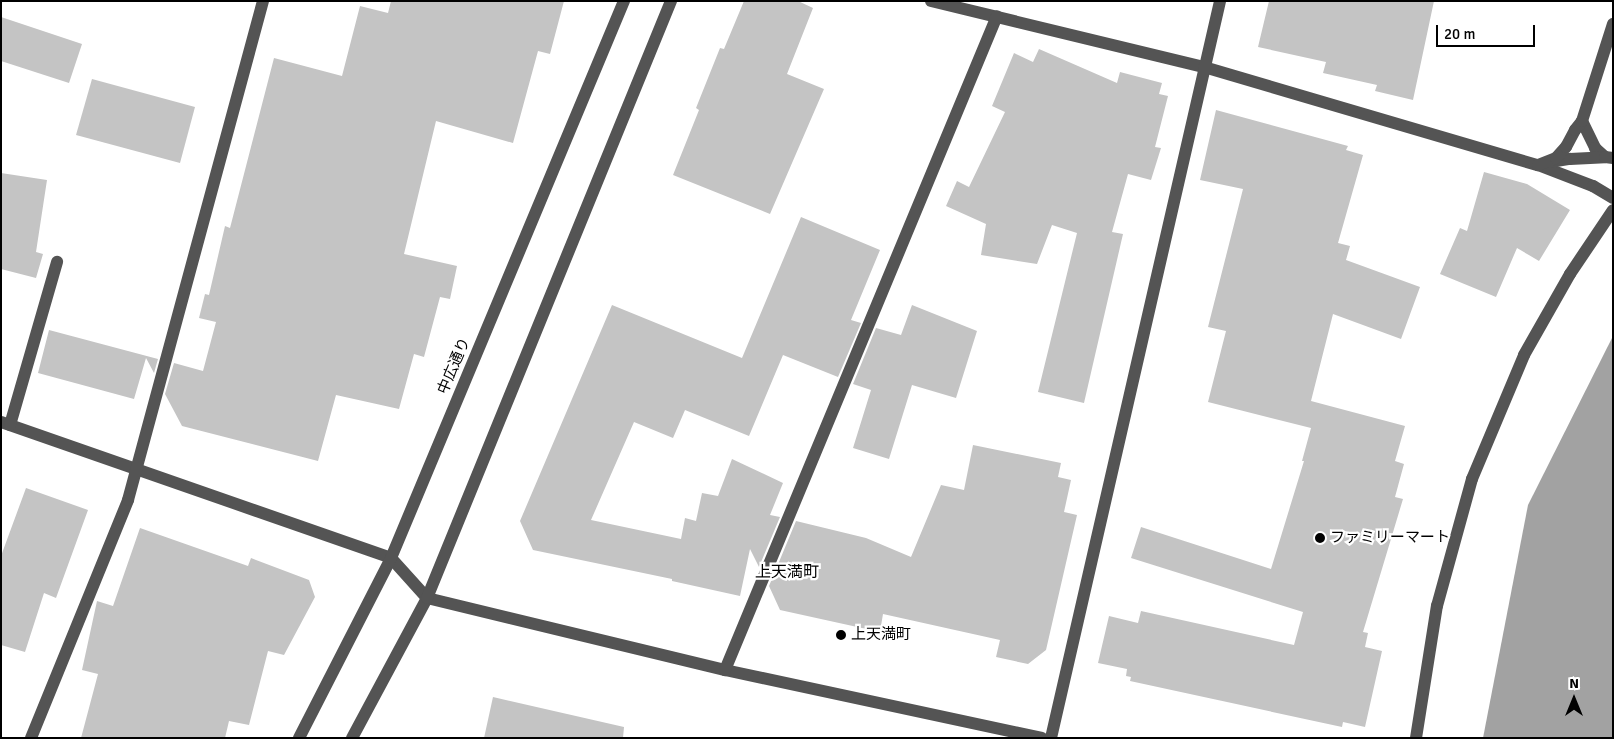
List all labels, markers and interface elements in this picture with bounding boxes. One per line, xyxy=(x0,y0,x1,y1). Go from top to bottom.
scale bar xyxy=(1439,15,1538,47)
text: 20 m xyxy=(1444,25,1475,43)
street label: 中広通り xyxy=(434,335,474,397)
place label: ファミリーマート xyxy=(1330,529,1450,547)
marker: ファミリーマート xyxy=(1314,532,1326,544)
district label: 上天満町 xyxy=(755,562,819,582)
place label: 上天満町 xyxy=(851,626,911,644)
marker: 上天満町 xyxy=(835,629,847,641)
north arrow xyxy=(1549,674,1599,724)
text: N xyxy=(1569,675,1579,692)

